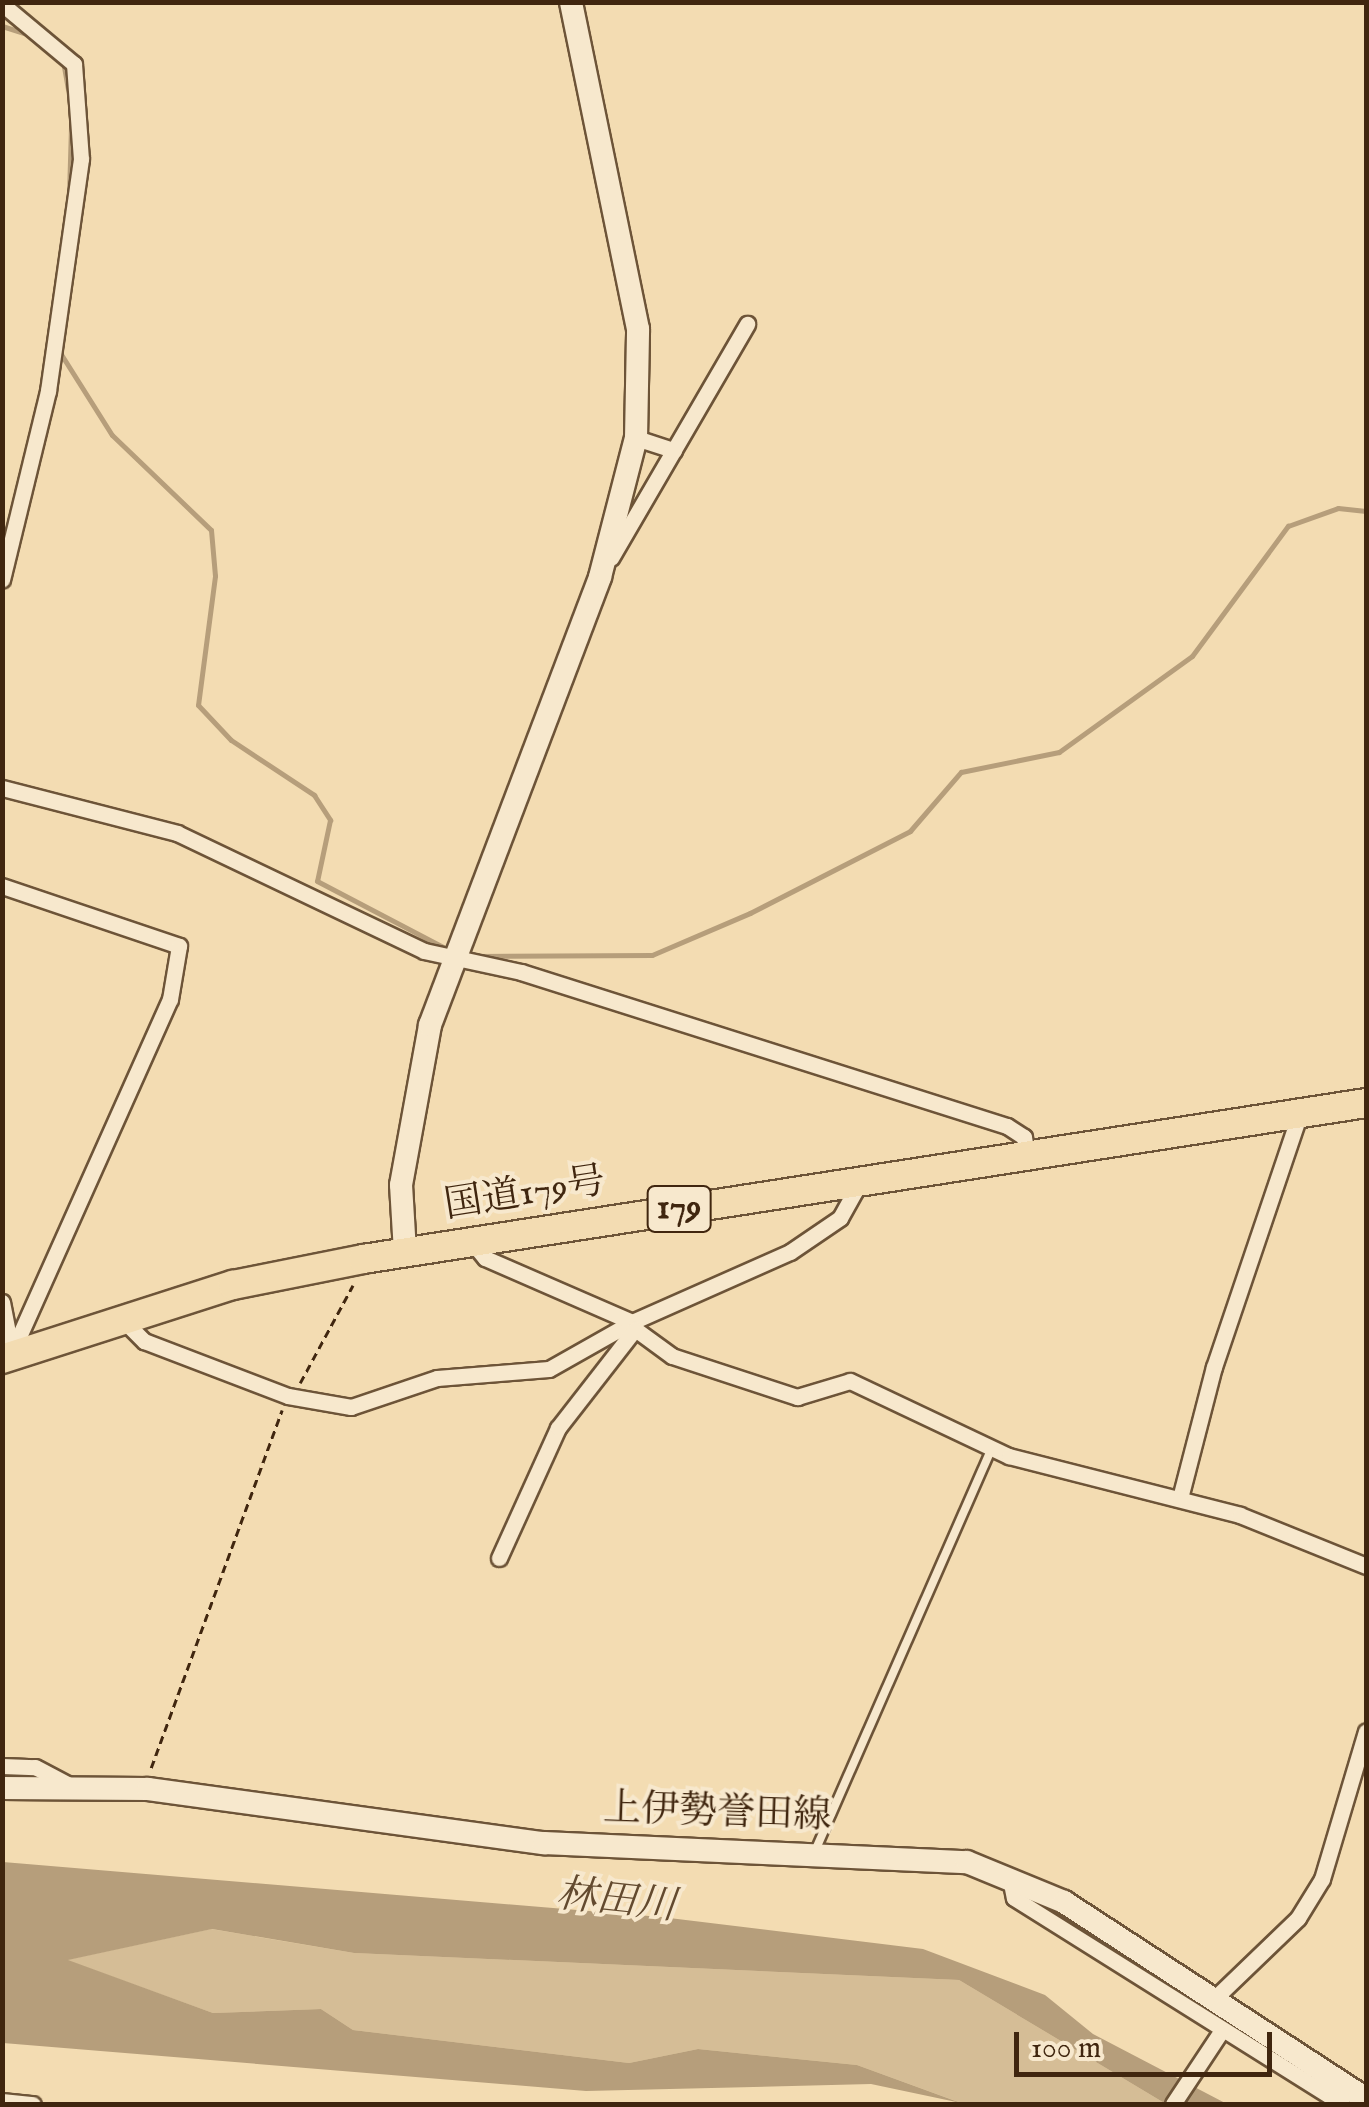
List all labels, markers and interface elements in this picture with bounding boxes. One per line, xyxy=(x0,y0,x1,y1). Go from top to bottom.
street label: 国道179号 xyxy=(441,1160,609,1230)
road number: 179 xyxy=(646,1179,712,1239)
street label: 上伊勢誉田線 xyxy=(602,1787,832,1841)
water label: 林田川 xyxy=(554,1872,678,1932)
scale bar xyxy=(1019,2012,1276,2074)
text: 100 m xyxy=(1031,2030,1101,2068)

